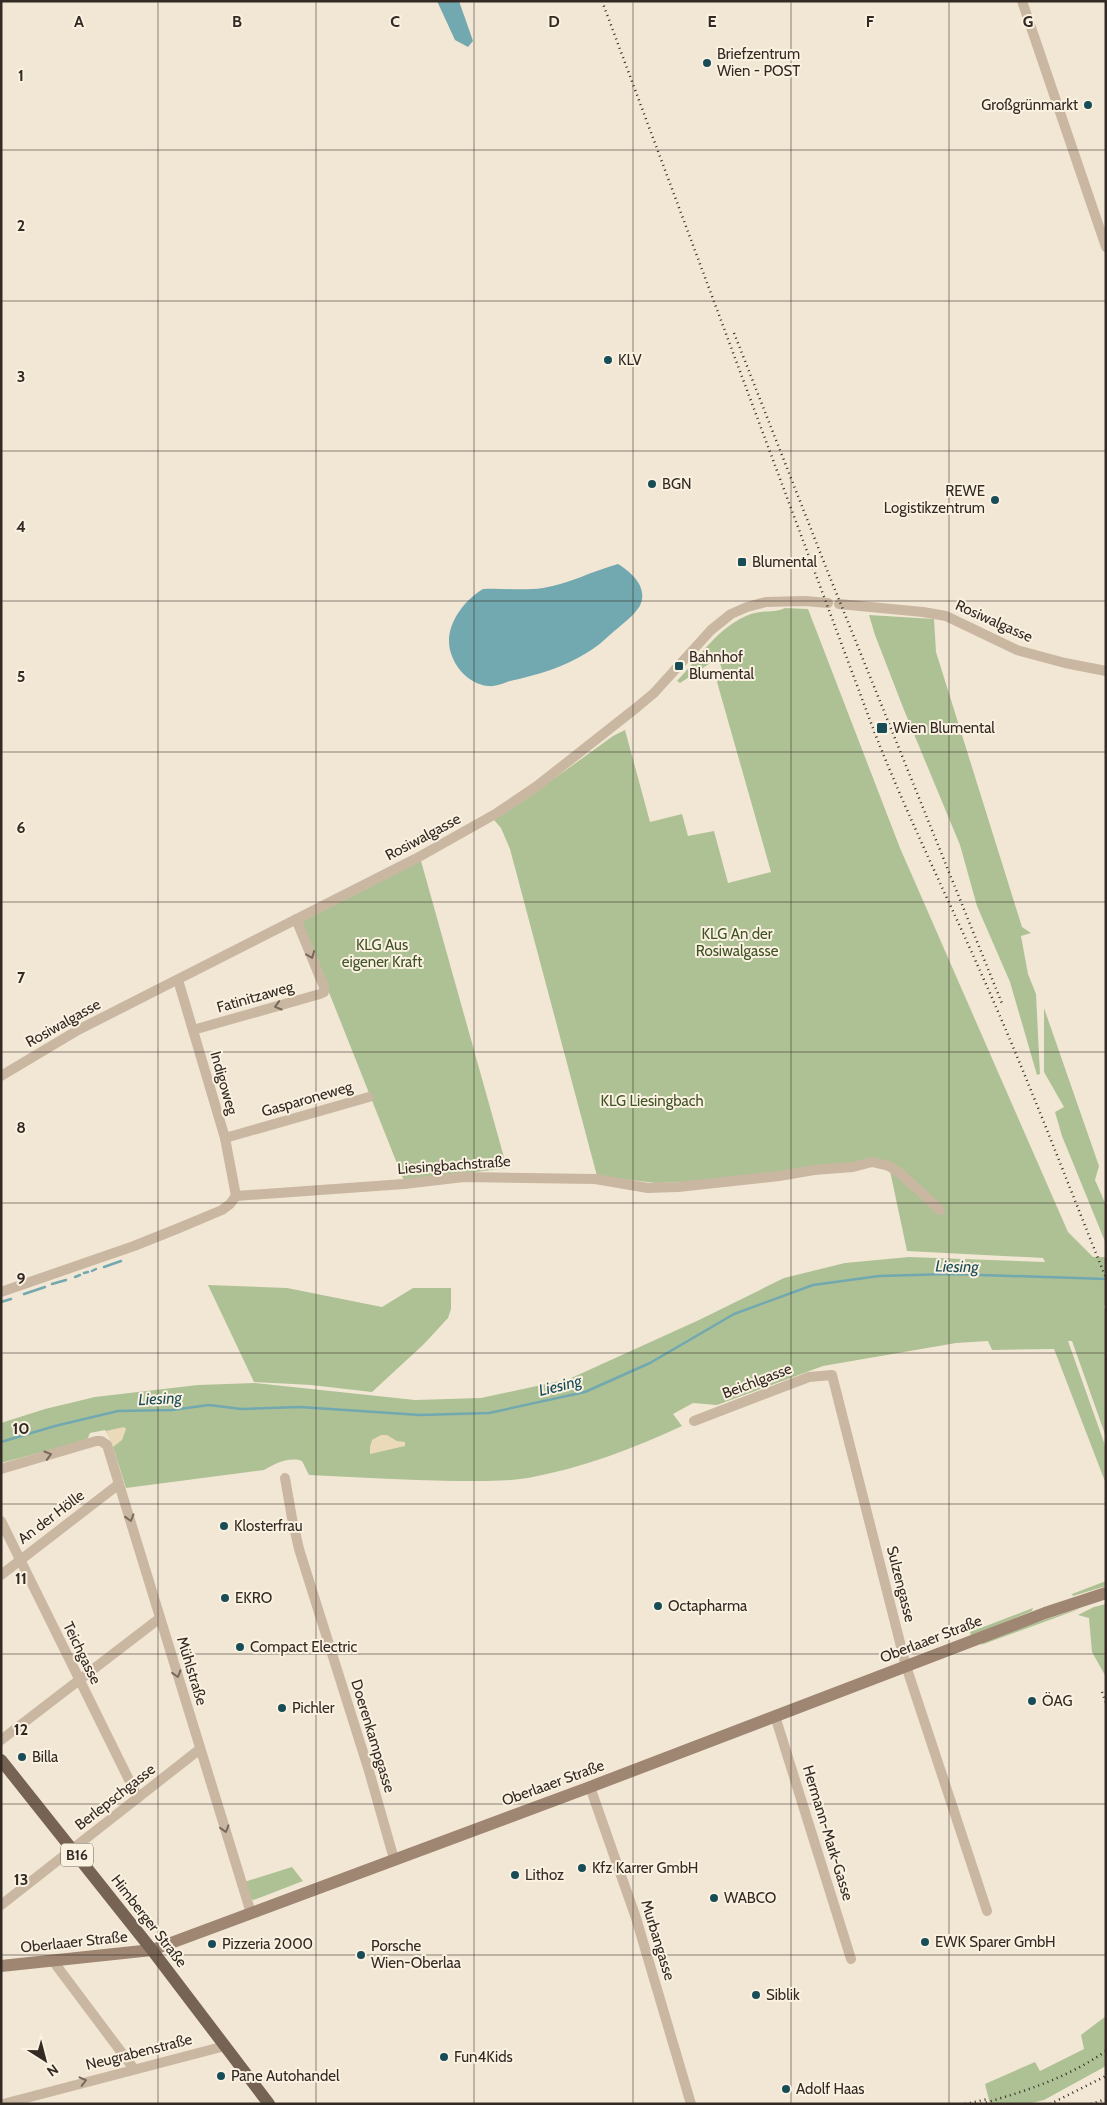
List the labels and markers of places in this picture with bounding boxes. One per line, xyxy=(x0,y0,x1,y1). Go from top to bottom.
place label: Briefzentrum Wien - POST xyxy=(717,45,800,80)
marker: Briefzentrum Wien - POST xyxy=(701,57,713,69)
place label: Großgrünmarkt xyxy=(981,96,1078,114)
marker: Großgrünmarkt xyxy=(1082,99,1094,111)
place label: KLV xyxy=(618,351,642,369)
marker: KLV xyxy=(602,354,614,366)
place label: BGN xyxy=(662,475,692,493)
marker: BGN xyxy=(646,478,658,490)
place label: REWE Logistikzentrum xyxy=(884,482,985,517)
marker: REWE Logistikzentrum xyxy=(989,494,1001,506)
place label: Blumental xyxy=(752,553,818,571)
marker: Blumental xyxy=(736,556,748,568)
place label: Bahnhof Blumental xyxy=(689,648,755,683)
marker: Bahnhof Blumental xyxy=(673,660,685,672)
place label: Wien Blumental xyxy=(893,719,995,737)
marker: Wien Blumental xyxy=(875,721,889,735)
place label: Klosterfrau xyxy=(234,1517,303,1535)
marker: Klosterfrau xyxy=(218,1520,230,1532)
place label: EKRO xyxy=(235,1589,272,1607)
marker: EKRO xyxy=(219,1592,231,1604)
place label: Octapharma xyxy=(668,1597,748,1615)
marker: Octapharma xyxy=(652,1600,664,1612)
place label: Compact Electric xyxy=(250,1638,357,1656)
marker: Compact Electric xyxy=(234,1641,246,1653)
place label: ÖAG xyxy=(1042,1692,1073,1710)
marker: ÖAG xyxy=(1026,1695,1038,1707)
place label: Pichler xyxy=(292,1699,335,1717)
marker: Pichler xyxy=(276,1702,288,1714)
place label: Billa xyxy=(32,1748,59,1766)
marker: Billa xyxy=(16,1751,28,1763)
place label: Kfz Karrer GmbH xyxy=(592,1859,698,1877)
marker: Kfz Karrer GmbH xyxy=(576,1862,588,1874)
place label: Lithoz xyxy=(525,1866,564,1884)
marker: Lithoz xyxy=(509,1869,521,1881)
place label: WABCO xyxy=(724,1889,776,1907)
marker: WABCO xyxy=(708,1892,720,1904)
place label: EWK Sparer GmbH xyxy=(935,1933,1056,1951)
place label: Pizzeria 2000 xyxy=(222,1935,313,1953)
marker: EWK Sparer GmbH xyxy=(919,1936,931,1948)
place label: Porsche Wien-Oberlaa xyxy=(371,1937,462,1972)
marker: Pizzeria 2000 xyxy=(206,1938,218,1950)
marker: Porsche Wien-Oberlaa xyxy=(355,1949,367,1961)
place label: Siblik xyxy=(766,1986,800,2004)
marker: Siblik xyxy=(750,1989,762,2001)
place label: Fun4Kids xyxy=(454,2048,513,2066)
marker: Fun4Kids xyxy=(438,2051,450,2063)
place label: Pane Autohandel xyxy=(231,2067,340,2085)
marker: Pane Autohandel xyxy=(215,2070,227,2082)
place label: Adolf Haas xyxy=(796,2080,865,2098)
marker: Adolf Haas xyxy=(780,2083,792,2095)

